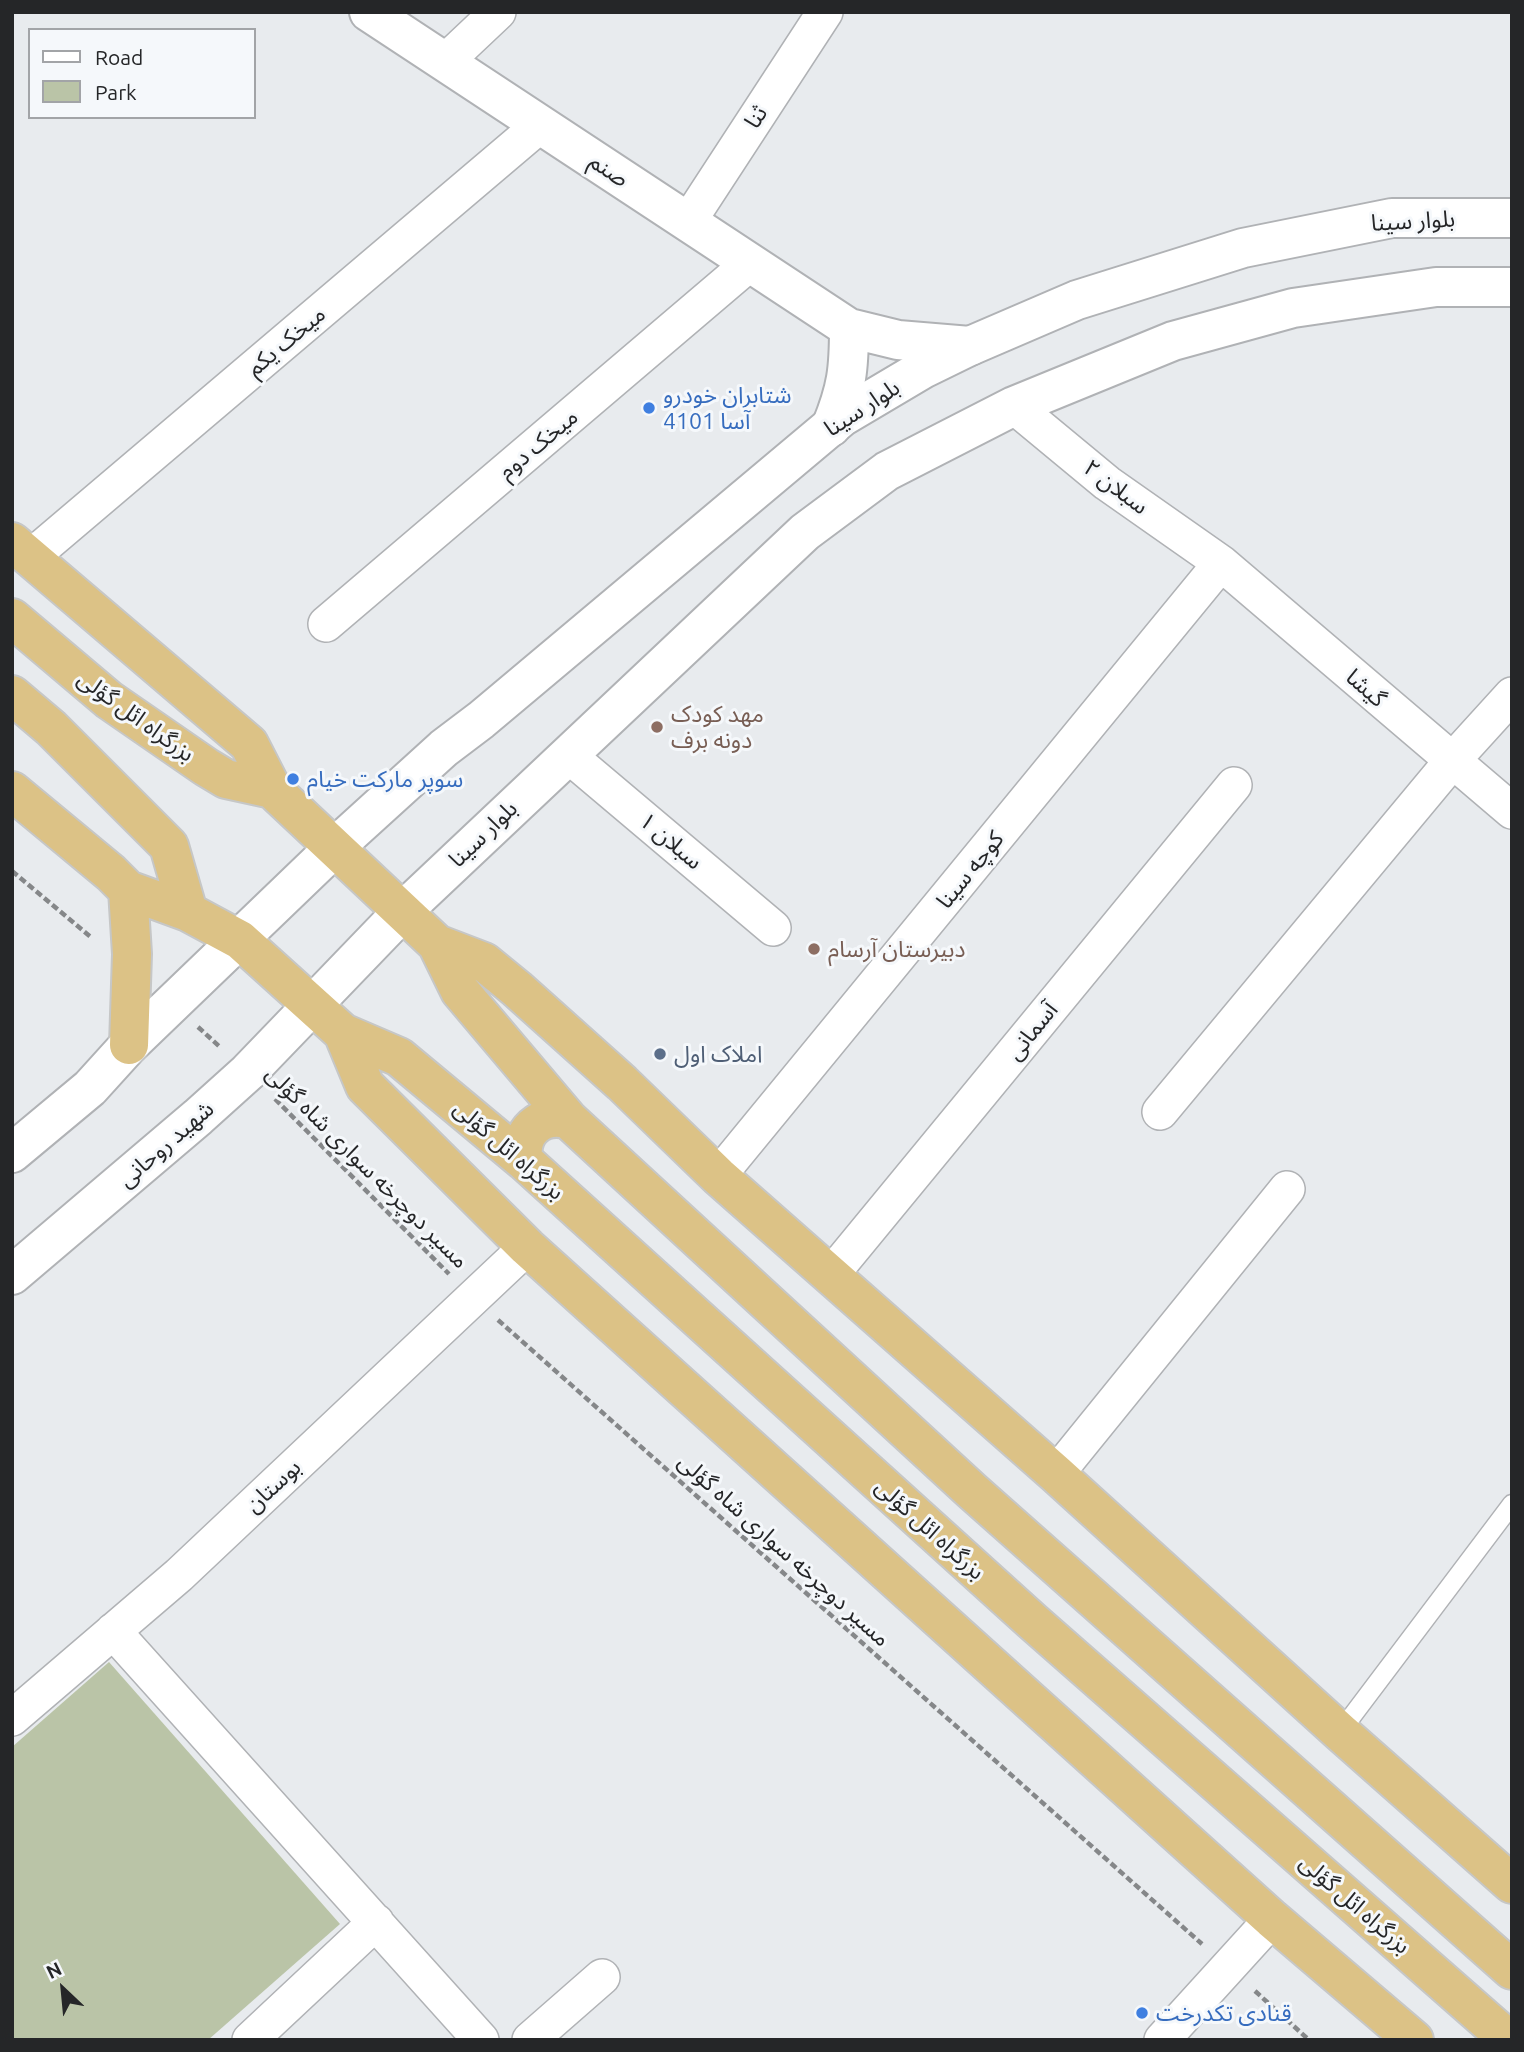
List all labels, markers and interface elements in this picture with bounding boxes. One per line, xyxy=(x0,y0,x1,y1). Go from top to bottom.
legend xyxy=(28,28,256,119)
text: Road xyxy=(95,45,143,69)
text: Park xyxy=(95,80,137,104)
street label: ثنا xyxy=(739,100,773,134)
street label: صنم xyxy=(584,147,634,193)
street label: بلوار سینا xyxy=(1370,205,1456,237)
street label: میخک یکم xyxy=(241,300,331,382)
street label: بلوار سینا xyxy=(819,373,905,443)
place label: شتابران خودرو 4101 آسا xyxy=(663,381,792,435)
marker: شتابران خودرو 4101 آسا xyxy=(641,400,657,416)
street label: میخک دوم xyxy=(493,403,583,485)
street label: سبلان ۲ xyxy=(1078,454,1154,520)
street label: گیشا xyxy=(1340,663,1392,713)
street label: بزرگراه ائل گؤلی xyxy=(72,664,200,768)
place label: مهد کودک دونه برف xyxy=(671,700,764,754)
marker: مهد کودک دونه برف xyxy=(649,719,665,735)
place label: سوپر مارکت خیام xyxy=(307,765,463,793)
marker: سوپر مارکت خیام xyxy=(285,771,301,787)
street label: بلوار سینا xyxy=(443,795,523,873)
street label: سبلان ۱ xyxy=(634,807,708,875)
street label: کوچه سینا xyxy=(930,826,1010,914)
place label: دبیرستان آرسام xyxy=(828,935,965,963)
marker: دبیرستان آرسام xyxy=(806,941,822,957)
street label: آسمانی xyxy=(1000,996,1064,1066)
place label: املاک اول xyxy=(674,1040,763,1068)
marker: املاک اول xyxy=(652,1046,668,1062)
street label: مسیر دوچرخه سواری شاه گؤلی xyxy=(260,1060,474,1274)
street label: بزرگراه ائل گؤلی xyxy=(448,1094,570,1206)
street label: شهید روحانی xyxy=(112,1095,220,1193)
street label: مسیر دوچرخه سواری شاه گؤلی xyxy=(672,1448,896,1652)
street label: بوستان xyxy=(239,1453,307,1519)
street label: بزرگراه ائل گؤلی xyxy=(870,1473,990,1585)
street label: بزرگراه ائل گؤلی xyxy=(1294,1848,1416,1960)
north arrow xyxy=(28,1954,98,2024)
text: N xyxy=(43,1957,65,1983)
place label: قنادی تکدرخت xyxy=(1156,1999,1292,2027)
marker: قنادی تکدرخت xyxy=(1134,2005,1150,2021)

